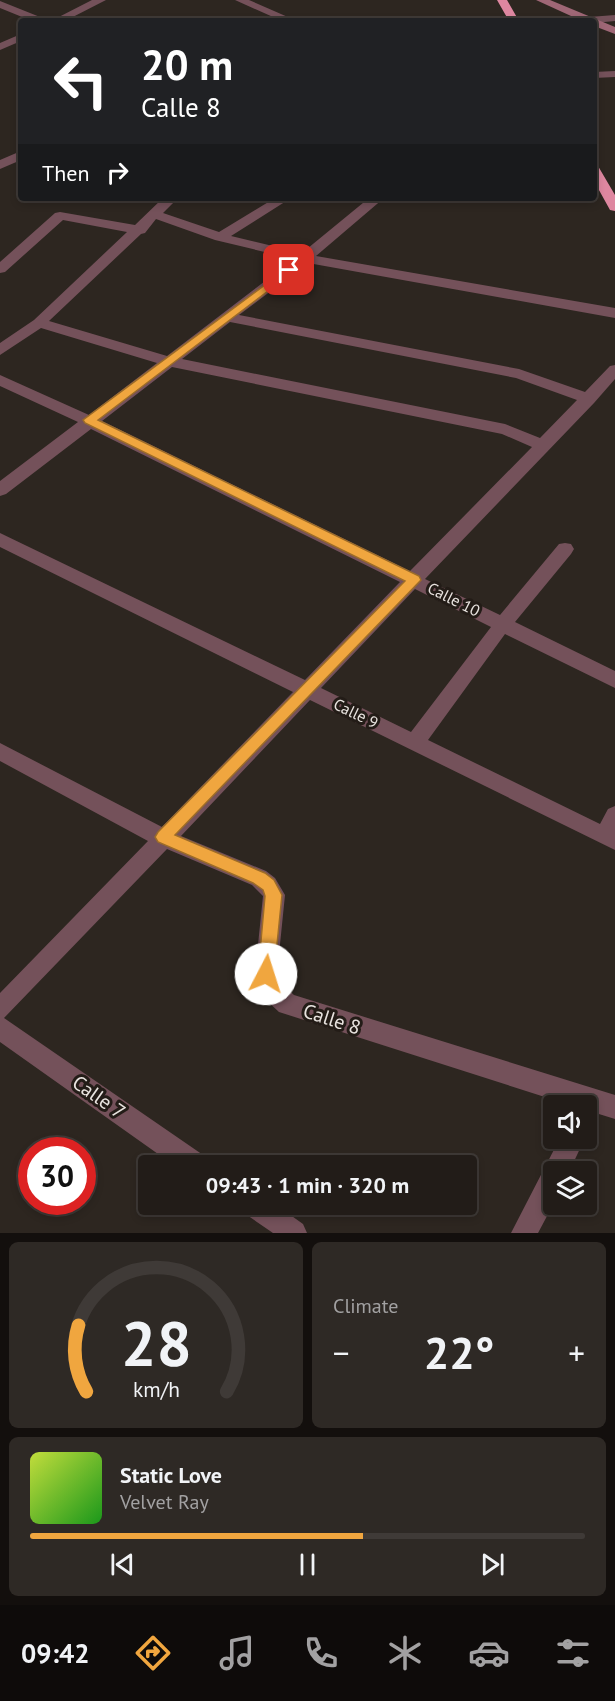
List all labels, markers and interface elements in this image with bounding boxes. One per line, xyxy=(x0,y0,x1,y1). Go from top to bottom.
text: 20 m xyxy=(141,37,233,92)
icon: left xyxy=(42,42,120,120)
text: Calle 8 xyxy=(141,90,221,124)
icon: right xyxy=(101,156,134,189)
text: Then xyxy=(42,159,89,187)
pin xyxy=(263,244,314,295)
icon: arrive xyxy=(272,253,305,286)
street label: Calle 10 xyxy=(425,577,484,621)
street label: Calle 9 xyxy=(330,694,382,732)
position arrow xyxy=(234,942,298,1006)
street label: Calle 8 xyxy=(300,998,364,1040)
street label: Calle 7 xyxy=(67,1069,131,1125)
map controls xyxy=(543,1095,597,1215)
button: sound xyxy=(543,1095,597,1149)
speed limit sign: 30 xyxy=(18,1137,96,1215)
button: layers xyxy=(543,1161,597,1215)
text: 09:43 · 1 min · 320 m xyxy=(206,1171,409,1199)
text: Climate xyxy=(333,1293,399,1319)
text: 28 xyxy=(121,1302,191,1383)
text: 22° xyxy=(424,1323,494,1381)
text: − xyxy=(333,1331,350,1374)
text: + xyxy=(568,1331,585,1374)
text: km/h xyxy=(132,1375,179,1403)
text: Static Love xyxy=(120,1461,222,1489)
text: Velvet Ray xyxy=(120,1489,209,1515)
icon: previous xyxy=(106,1548,139,1581)
icon: pause xyxy=(291,1548,324,1581)
icon: next xyxy=(476,1548,509,1581)
icon: directions xyxy=(132,1632,174,1674)
icon: music xyxy=(216,1632,258,1674)
icon: phone xyxy=(300,1632,342,1674)
icon: climate xyxy=(384,1632,426,1674)
icon: car xyxy=(468,1632,510,1674)
icon: filters xyxy=(552,1632,594,1674)
text: 09:42 xyxy=(21,1636,90,1670)

